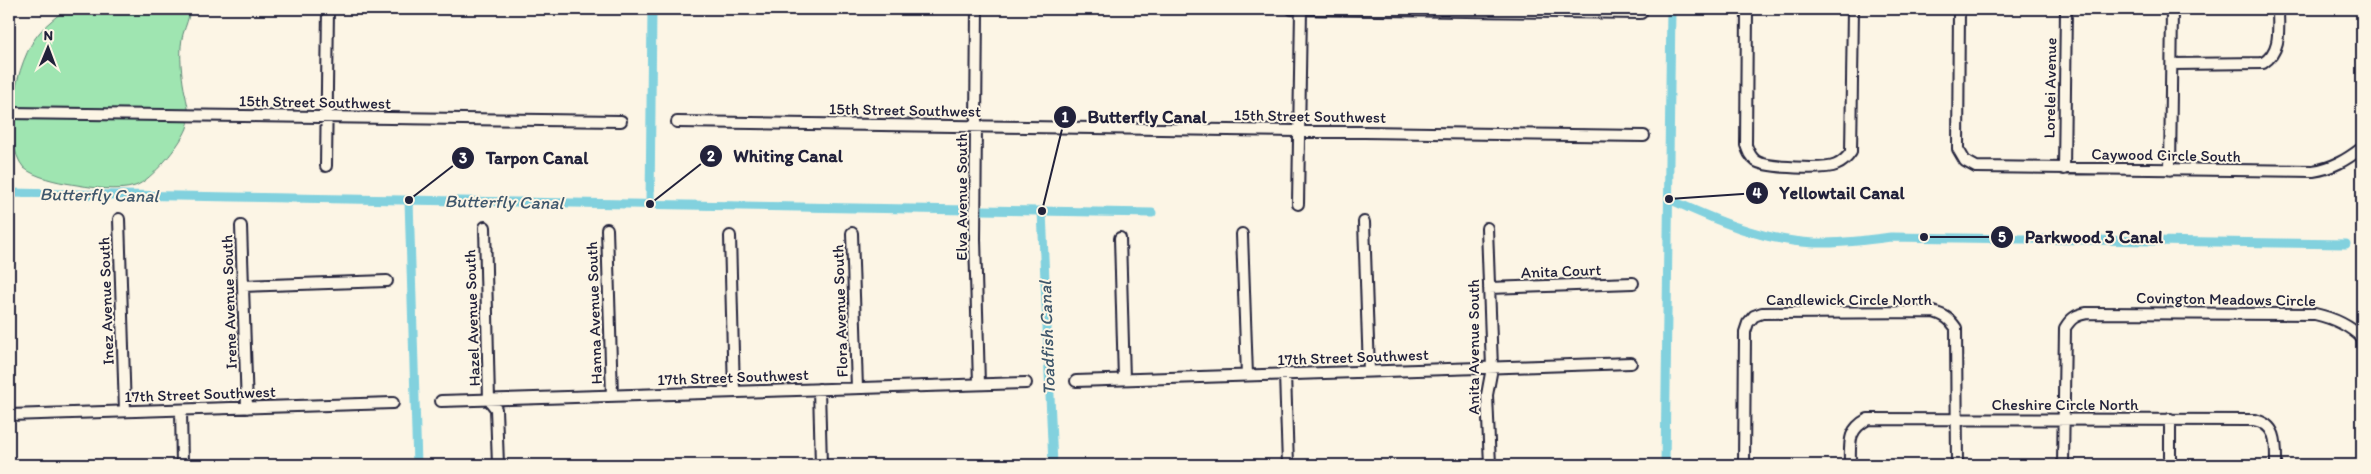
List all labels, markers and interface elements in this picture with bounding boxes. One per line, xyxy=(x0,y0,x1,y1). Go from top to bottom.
north arrow xyxy=(22,22,72,72)
text: N xyxy=(43,27,53,44)
street label: Lorelei Avenue xyxy=(2040,37,2060,139)
street label: 15th Street Southwest xyxy=(239,91,391,113)
street label: 15th Street Southwest xyxy=(829,99,981,121)
callout: Butterfly Canal xyxy=(1052,100,1217,133)
street label: 15th Street Southwest xyxy=(1234,105,1386,127)
text: Butterfly Canal xyxy=(1088,106,1207,128)
text: 1 xyxy=(1062,108,1069,126)
street label: Elva Avenue South xyxy=(952,133,971,261)
callout: Whiting Canal xyxy=(699,139,853,172)
callout: Tarpon Canal xyxy=(451,141,598,174)
street label: Caywood Circle South xyxy=(2091,144,2241,166)
text: Whiting Canal xyxy=(733,145,844,167)
text: Tarpon Canal xyxy=(485,147,589,169)
text: 2 xyxy=(707,147,715,165)
text: 3 xyxy=(459,149,467,167)
callout: Yellowtail Canal xyxy=(1745,177,1915,210)
text: Yellowtail Canal xyxy=(1778,182,1906,204)
water label: Butterfly Canal xyxy=(39,183,161,207)
text: 4 xyxy=(1752,184,1762,202)
water label: Butterfly Canal xyxy=(444,190,566,214)
callout: Parkwood 3 Canal xyxy=(1990,220,2174,254)
text: Parkwood 3 Canal xyxy=(2025,226,2164,248)
text: 5 xyxy=(1998,228,2006,246)
street label: Irene Avenue South xyxy=(217,235,241,369)
street label: Inez Avenue South xyxy=(94,237,118,365)
street label: Hanna Avenue South xyxy=(582,241,606,385)
street label: Flora Avenue South xyxy=(828,244,852,378)
street label: Hazel Avenue South xyxy=(460,249,484,387)
street label: Anita Court xyxy=(1520,260,1602,282)
water label: Toadfish Canal xyxy=(1034,279,1060,396)
street label: Anita Avenue South xyxy=(1464,279,1483,415)
street label: Covington Meadows Circle xyxy=(2136,288,2316,310)
street label: Candlewick Circle North xyxy=(1766,290,1932,309)
street label: 17th Street Southwest xyxy=(1277,345,1429,369)
street label: 17th Street Southwest xyxy=(657,365,809,389)
street label: 17th Street Southwest xyxy=(124,382,276,406)
street label: Cheshire Circle North xyxy=(1991,395,2139,414)

